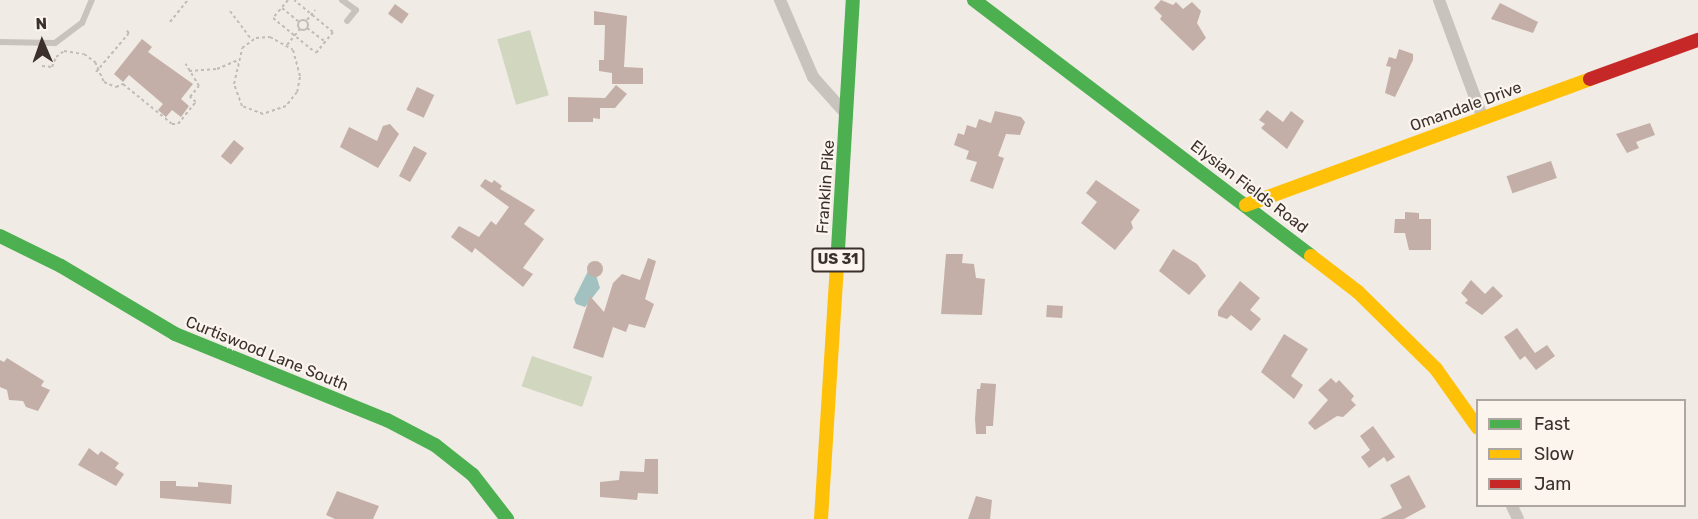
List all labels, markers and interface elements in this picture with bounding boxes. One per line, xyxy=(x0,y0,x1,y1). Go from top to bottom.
north arrow xyxy=(12,12,72,72)
text: N xyxy=(35,14,47,33)
street label: Omandale Drive xyxy=(1408,78,1524,136)
street label: Elysian Fields Road xyxy=(1186,137,1312,237)
street label: Franklin Pike xyxy=(813,139,839,235)
road number: US 31 xyxy=(811,248,865,272)
street label: Curtiswood Lane South xyxy=(183,313,351,395)
legend xyxy=(1476,399,1686,507)
text: Fast xyxy=(1534,413,1570,435)
text: Slow xyxy=(1534,443,1574,465)
text: Jam xyxy=(1534,473,1571,495)

